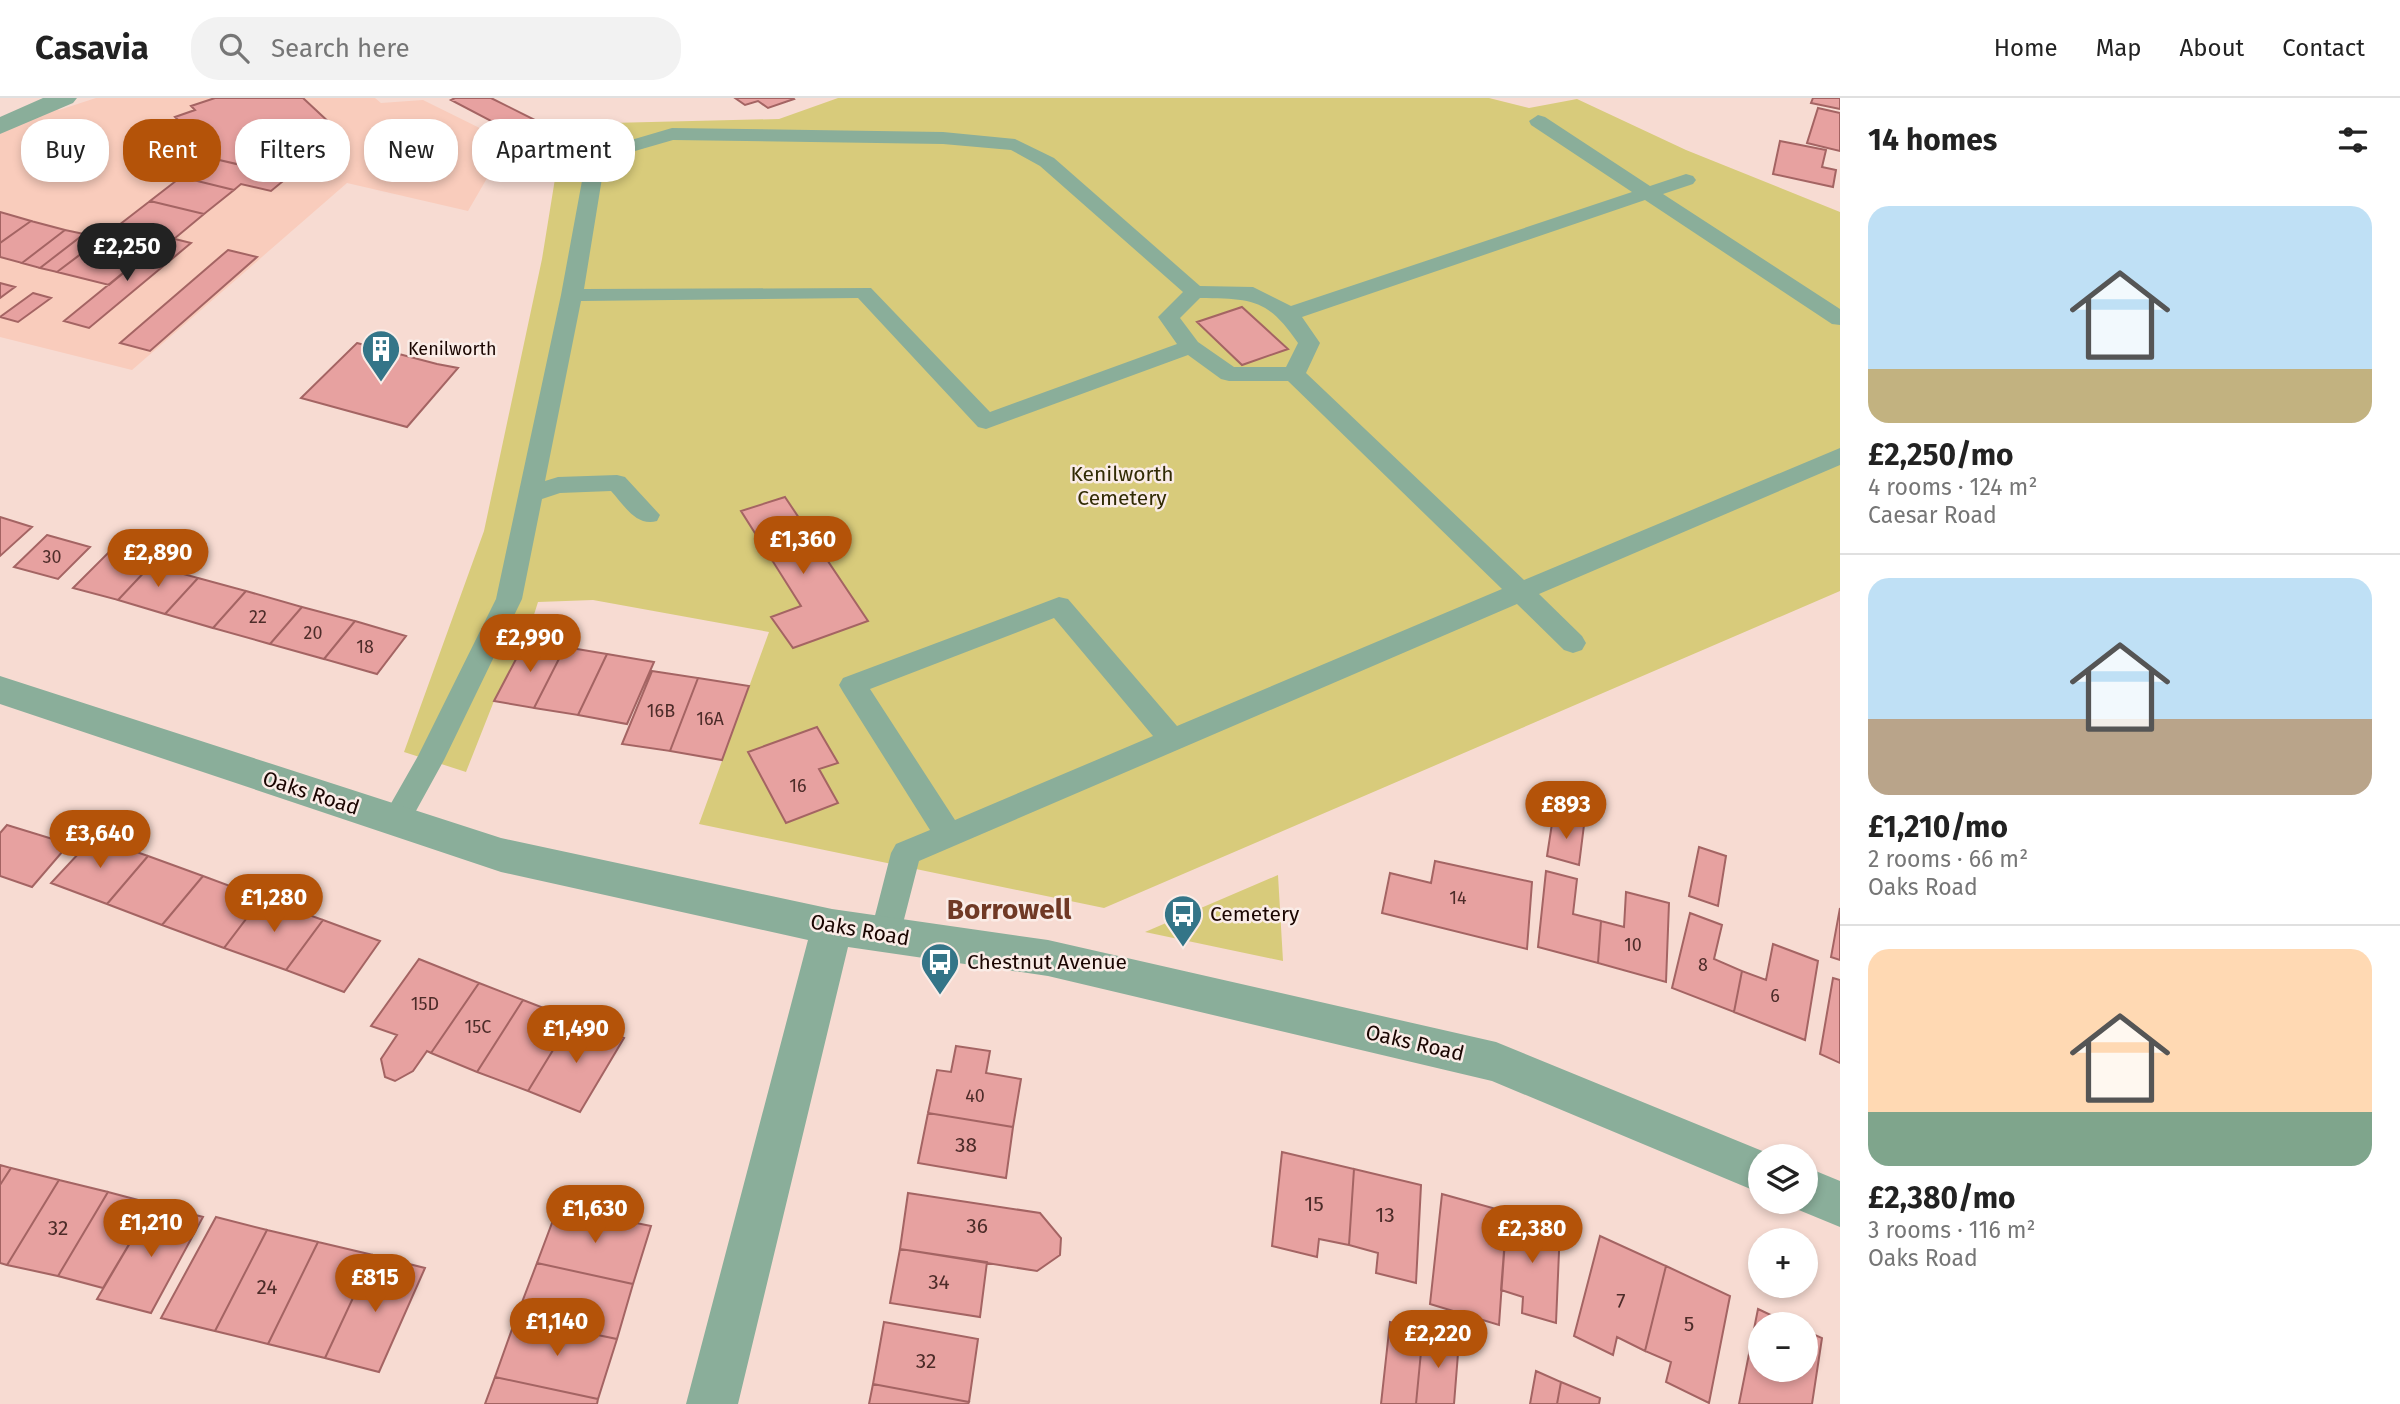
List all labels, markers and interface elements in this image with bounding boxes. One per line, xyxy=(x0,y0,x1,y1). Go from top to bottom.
search box xyxy=(191,17,681,80)
text: Casavia xyxy=(35,28,149,68)
icon: search xyxy=(215,29,253,67)
text: Search here xyxy=(271,33,410,64)
text: Home xyxy=(1994,34,2058,62)
text: Map xyxy=(2096,34,2142,62)
text: About xyxy=(2180,34,2244,62)
text: Contact xyxy=(2282,34,2365,62)
chip: Buy xyxy=(21,119,109,182)
chip: Rent xyxy=(123,119,221,182)
chip: Filters xyxy=(235,119,350,182)
chip: New xyxy=(364,119,458,182)
chip: Apartment xyxy=(472,119,635,182)
icon: filters xyxy=(2334,121,2372,159)
text: 14 homes xyxy=(1868,122,1997,158)
pin: £2,250 xyxy=(70,223,184,283)
text: £2,250 xyxy=(93,232,161,260)
icon: home xyxy=(2057,252,2183,378)
building icon: Kenilworth xyxy=(360,328,402,383)
place label: Kenilworth xyxy=(408,338,496,360)
text: £2,250/mo xyxy=(1868,437,2014,473)
park label: Kenilworth Cemetery xyxy=(1070,461,1174,511)
text: 4 rooms · 124 m² xyxy=(1868,473,2037,501)
text: Caesar Road xyxy=(1868,501,1997,529)
pin: £1,360 xyxy=(746,517,860,576)
text: £1,360 xyxy=(770,525,836,553)
pin: £2,890 xyxy=(101,530,215,589)
text: £2,890 xyxy=(123,538,193,566)
house number: 30 xyxy=(42,546,62,568)
house number: 22 xyxy=(249,606,267,628)
pin: £2,990 xyxy=(473,614,587,674)
house number: 20 xyxy=(304,622,322,644)
text: £2,990 xyxy=(496,623,564,651)
icon: home xyxy=(2057,624,2183,750)
house number: 18 xyxy=(356,636,374,658)
house number: 16B xyxy=(647,700,675,722)
house number: 16A xyxy=(696,708,725,730)
street label: Oaks Road xyxy=(259,765,363,821)
house number: 16 xyxy=(789,775,807,797)
pin: £893 xyxy=(1525,782,1607,841)
text: £893 xyxy=(1541,790,1591,818)
text: £1,210/mo xyxy=(1868,809,2008,845)
pin: £3,640 xyxy=(43,810,157,870)
text: £3,640 xyxy=(65,819,135,847)
text: 2 rooms · 66 m² xyxy=(1868,845,2028,873)
text: Oaks Road xyxy=(1868,873,1978,901)
pin: £1,280 xyxy=(217,874,331,934)
text: £1,280 xyxy=(241,883,307,911)
house number: 14 xyxy=(1449,887,1467,909)
district label: Borrowell xyxy=(947,893,1072,926)
bus stop icon: Cemetery xyxy=(1162,893,1204,948)
place label: Cemetery xyxy=(1210,901,1300,927)
street label: Oaks Road xyxy=(808,908,912,952)
house number: 10 xyxy=(1624,934,1642,956)
bus stop icon: Chestnut Avenue xyxy=(919,941,961,996)
place label: Chestnut Avenue xyxy=(967,949,1127,975)
house number: 8 xyxy=(1698,954,1708,976)
house number: 6 xyxy=(1770,985,1780,1007)
house number: 15D xyxy=(411,993,439,1015)
icon: home xyxy=(2057,995,2183,1121)
pin: £1,490 xyxy=(519,1006,633,1065)
text: £1,490 xyxy=(543,1014,609,1042)
house number: 15C xyxy=(465,1016,491,1038)
street label: Oaks Road xyxy=(1363,1019,1467,1067)
house number: 40 xyxy=(965,1085,985,1107)
house number: 38 xyxy=(955,1132,977,1158)
map controls xyxy=(1748,1144,1818,1382)
button: layers xyxy=(1748,1144,1818,1214)
text: £2,380/mo xyxy=(1868,1180,2016,1216)
pin: £1,630 xyxy=(538,1186,652,1245)
house number: 15 xyxy=(1304,1191,1324,1217)
text: £1,630 xyxy=(562,1194,628,1222)
pin: £1,210 xyxy=(94,1200,208,1259)
house number: 13 xyxy=(1375,1202,1395,1228)
pin: £2,380 xyxy=(1475,1206,1589,1265)
text: £1,210 xyxy=(119,1208,183,1236)
house number: 36 xyxy=(966,1213,988,1239)
text: £2,380 xyxy=(1498,1214,1566,1242)
house number: 32 xyxy=(48,1215,68,1241)
text: 3 rooms · 116 m² xyxy=(1868,1216,2036,1244)
button: + xyxy=(1748,1228,1818,1298)
text: Oaks Road xyxy=(1868,1244,1978,1272)
pin: £815 xyxy=(334,1254,416,1314)
text: £815 xyxy=(351,1263,399,1291)
house number: 34 xyxy=(928,1269,950,1295)
house number: 24 xyxy=(257,1274,278,1300)
house number: 7 xyxy=(1616,1288,1626,1314)
pin: £1,140 xyxy=(500,1298,614,1358)
text: £1,140 xyxy=(526,1307,588,1335)
pin: £2,220 xyxy=(1381,1310,1495,1370)
house number: 5 xyxy=(1684,1311,1694,1337)
button: − xyxy=(1748,1312,1818,1382)
text: £2,220 xyxy=(1404,1319,1472,1347)
house number: 32 xyxy=(916,1348,936,1374)

